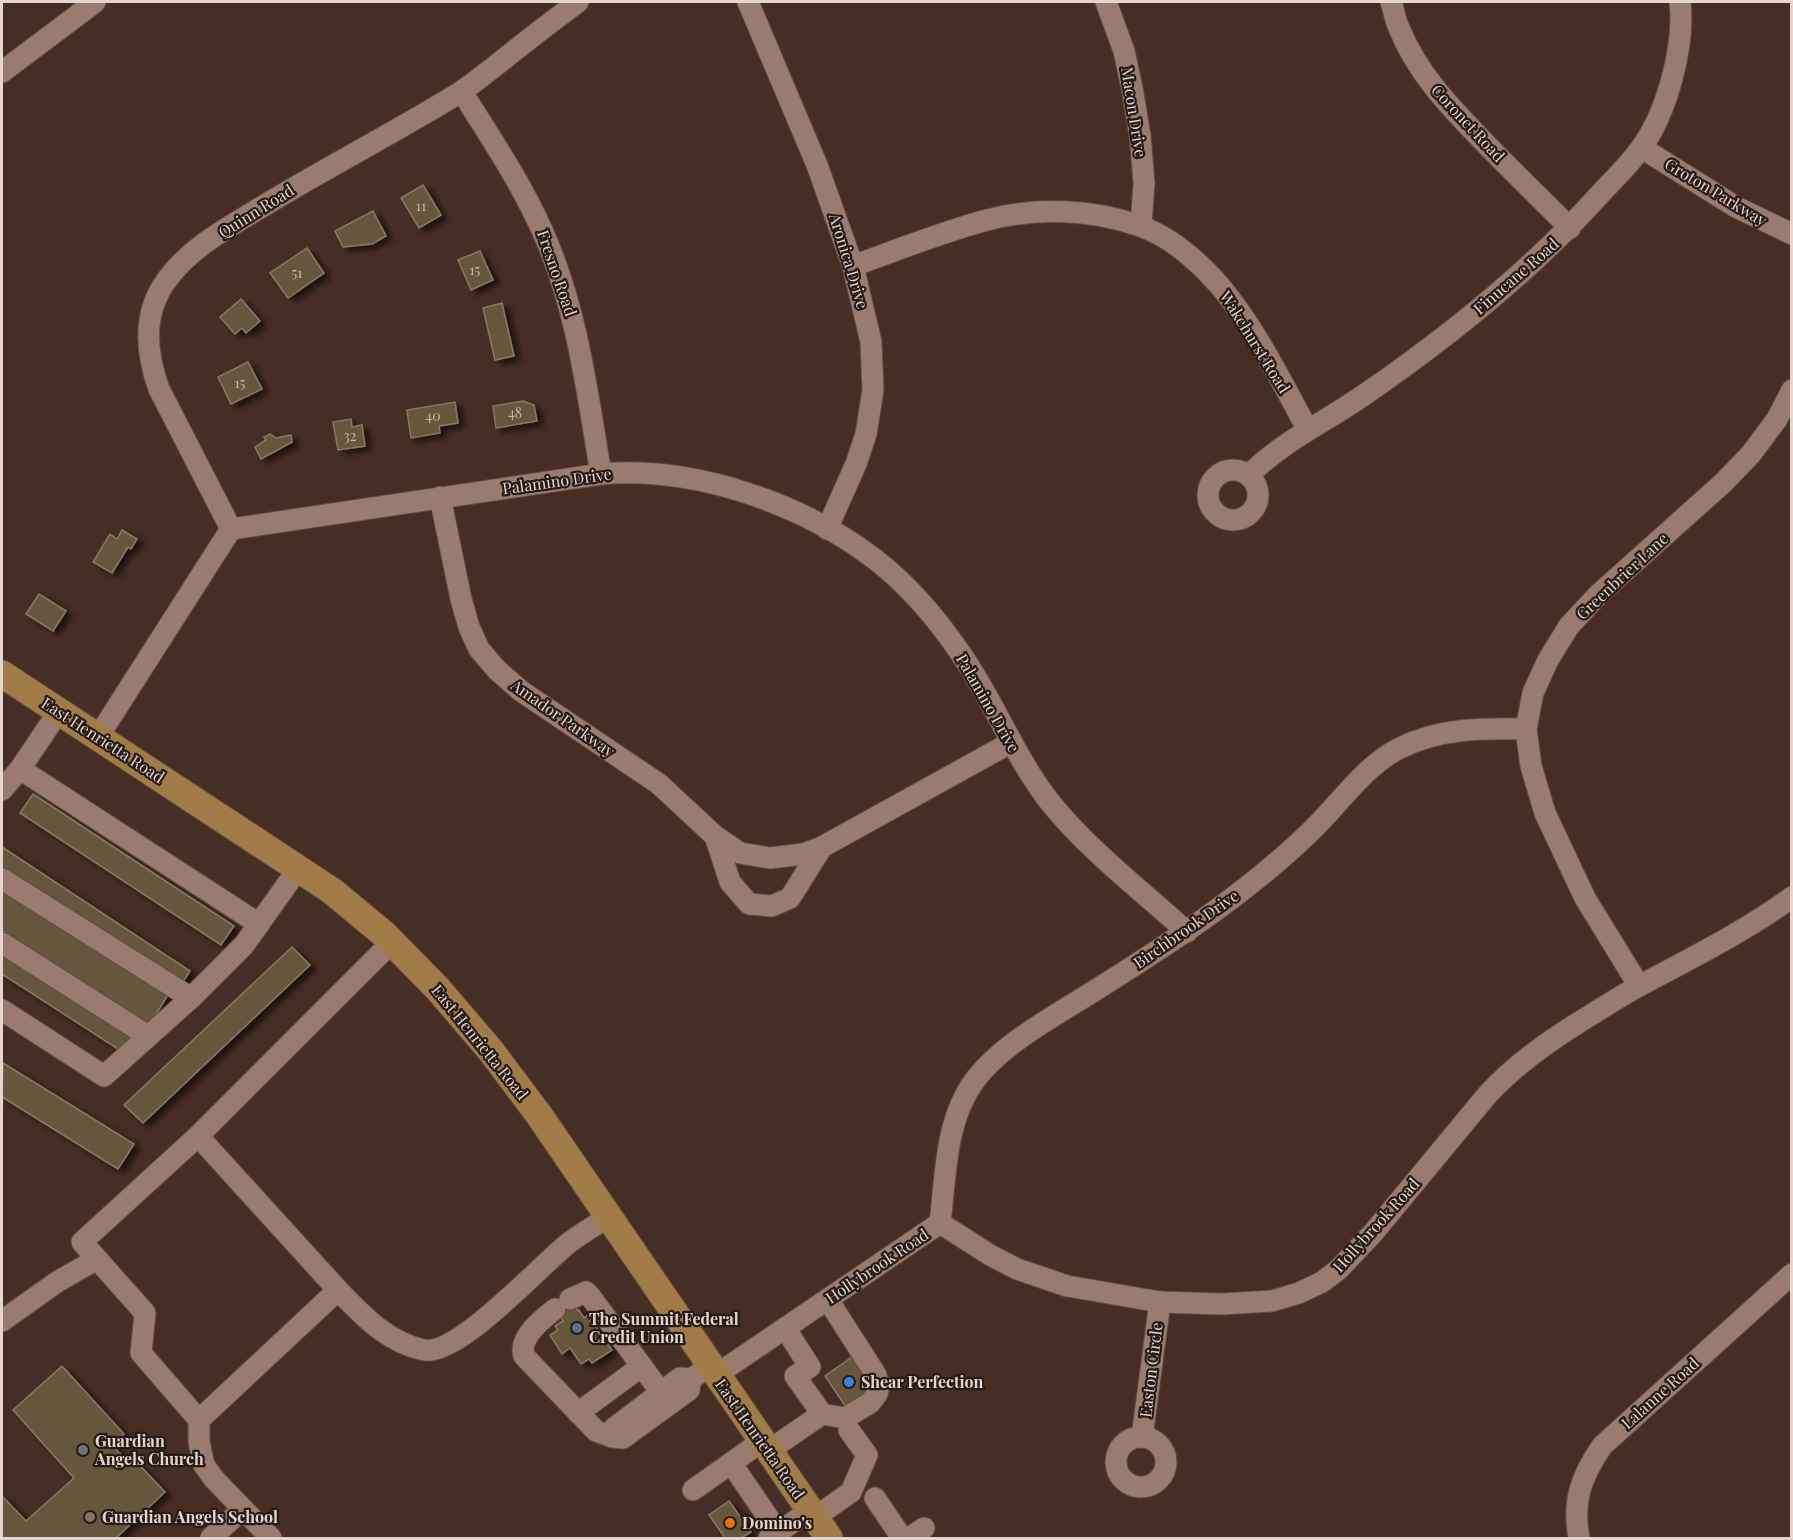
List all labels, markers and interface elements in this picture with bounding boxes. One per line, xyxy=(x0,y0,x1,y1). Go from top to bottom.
street label: Macon Drive xyxy=(1117,65,1152,159)
street label: Coronet Road xyxy=(1427,79,1510,166)
street label: Groton Parkway xyxy=(1661,153,1771,230)
street label: Quinn Road xyxy=(214,179,297,242)
house number: 11 xyxy=(416,196,426,215)
street label: Aronica Drive xyxy=(825,210,874,311)
street label: Fresno Road xyxy=(533,227,582,319)
street label: Finucane Road xyxy=(1469,233,1563,318)
house number: 15 xyxy=(470,260,481,279)
house number: 51 xyxy=(292,263,303,282)
street label: Wakehurst Road xyxy=(1215,286,1295,397)
house number: 15 xyxy=(235,373,246,392)
house number: 48 xyxy=(508,403,522,422)
house number: 40 xyxy=(425,406,441,425)
house number: 32 xyxy=(343,426,357,445)
street label: Palamino Drive xyxy=(501,462,613,499)
street label: Greenbrier Lane xyxy=(1571,528,1672,624)
street label: Palamino Drive xyxy=(952,650,1025,756)
street label: Amador Parkway xyxy=(506,673,619,761)
street label: East Henrietta Road xyxy=(38,692,169,787)
street label: Birchbrook Drive xyxy=(1129,885,1242,973)
street label: East Henrietta Road xyxy=(427,980,533,1104)
street label: Hollybrook Road xyxy=(1328,1173,1424,1276)
street label: Hollybrook Road xyxy=(821,1223,932,1308)
place label: The Summit Federal Credit Union xyxy=(589,1308,739,1347)
marker: The Summit Federal Credit Union xyxy=(570,1321,584,1335)
street label: Easton Circle xyxy=(1134,1321,1167,1419)
street label: Lalanne Road xyxy=(1616,1352,1703,1433)
place label: Shear Perfection xyxy=(861,1371,984,1392)
street label: East Henrietta Road xyxy=(711,1374,810,1503)
marker: Shear Perfection xyxy=(842,1375,856,1389)
place label: Guardian Angels Church xyxy=(94,1430,204,1469)
marker: Guardian Angels Church xyxy=(76,1443,90,1457)
place label: Guardian Angels School xyxy=(102,1506,278,1527)
marker: Guardian Angels School xyxy=(83,1510,97,1524)
place label: Domino's xyxy=(742,1512,812,1533)
marker: Domino's xyxy=(723,1516,737,1530)

